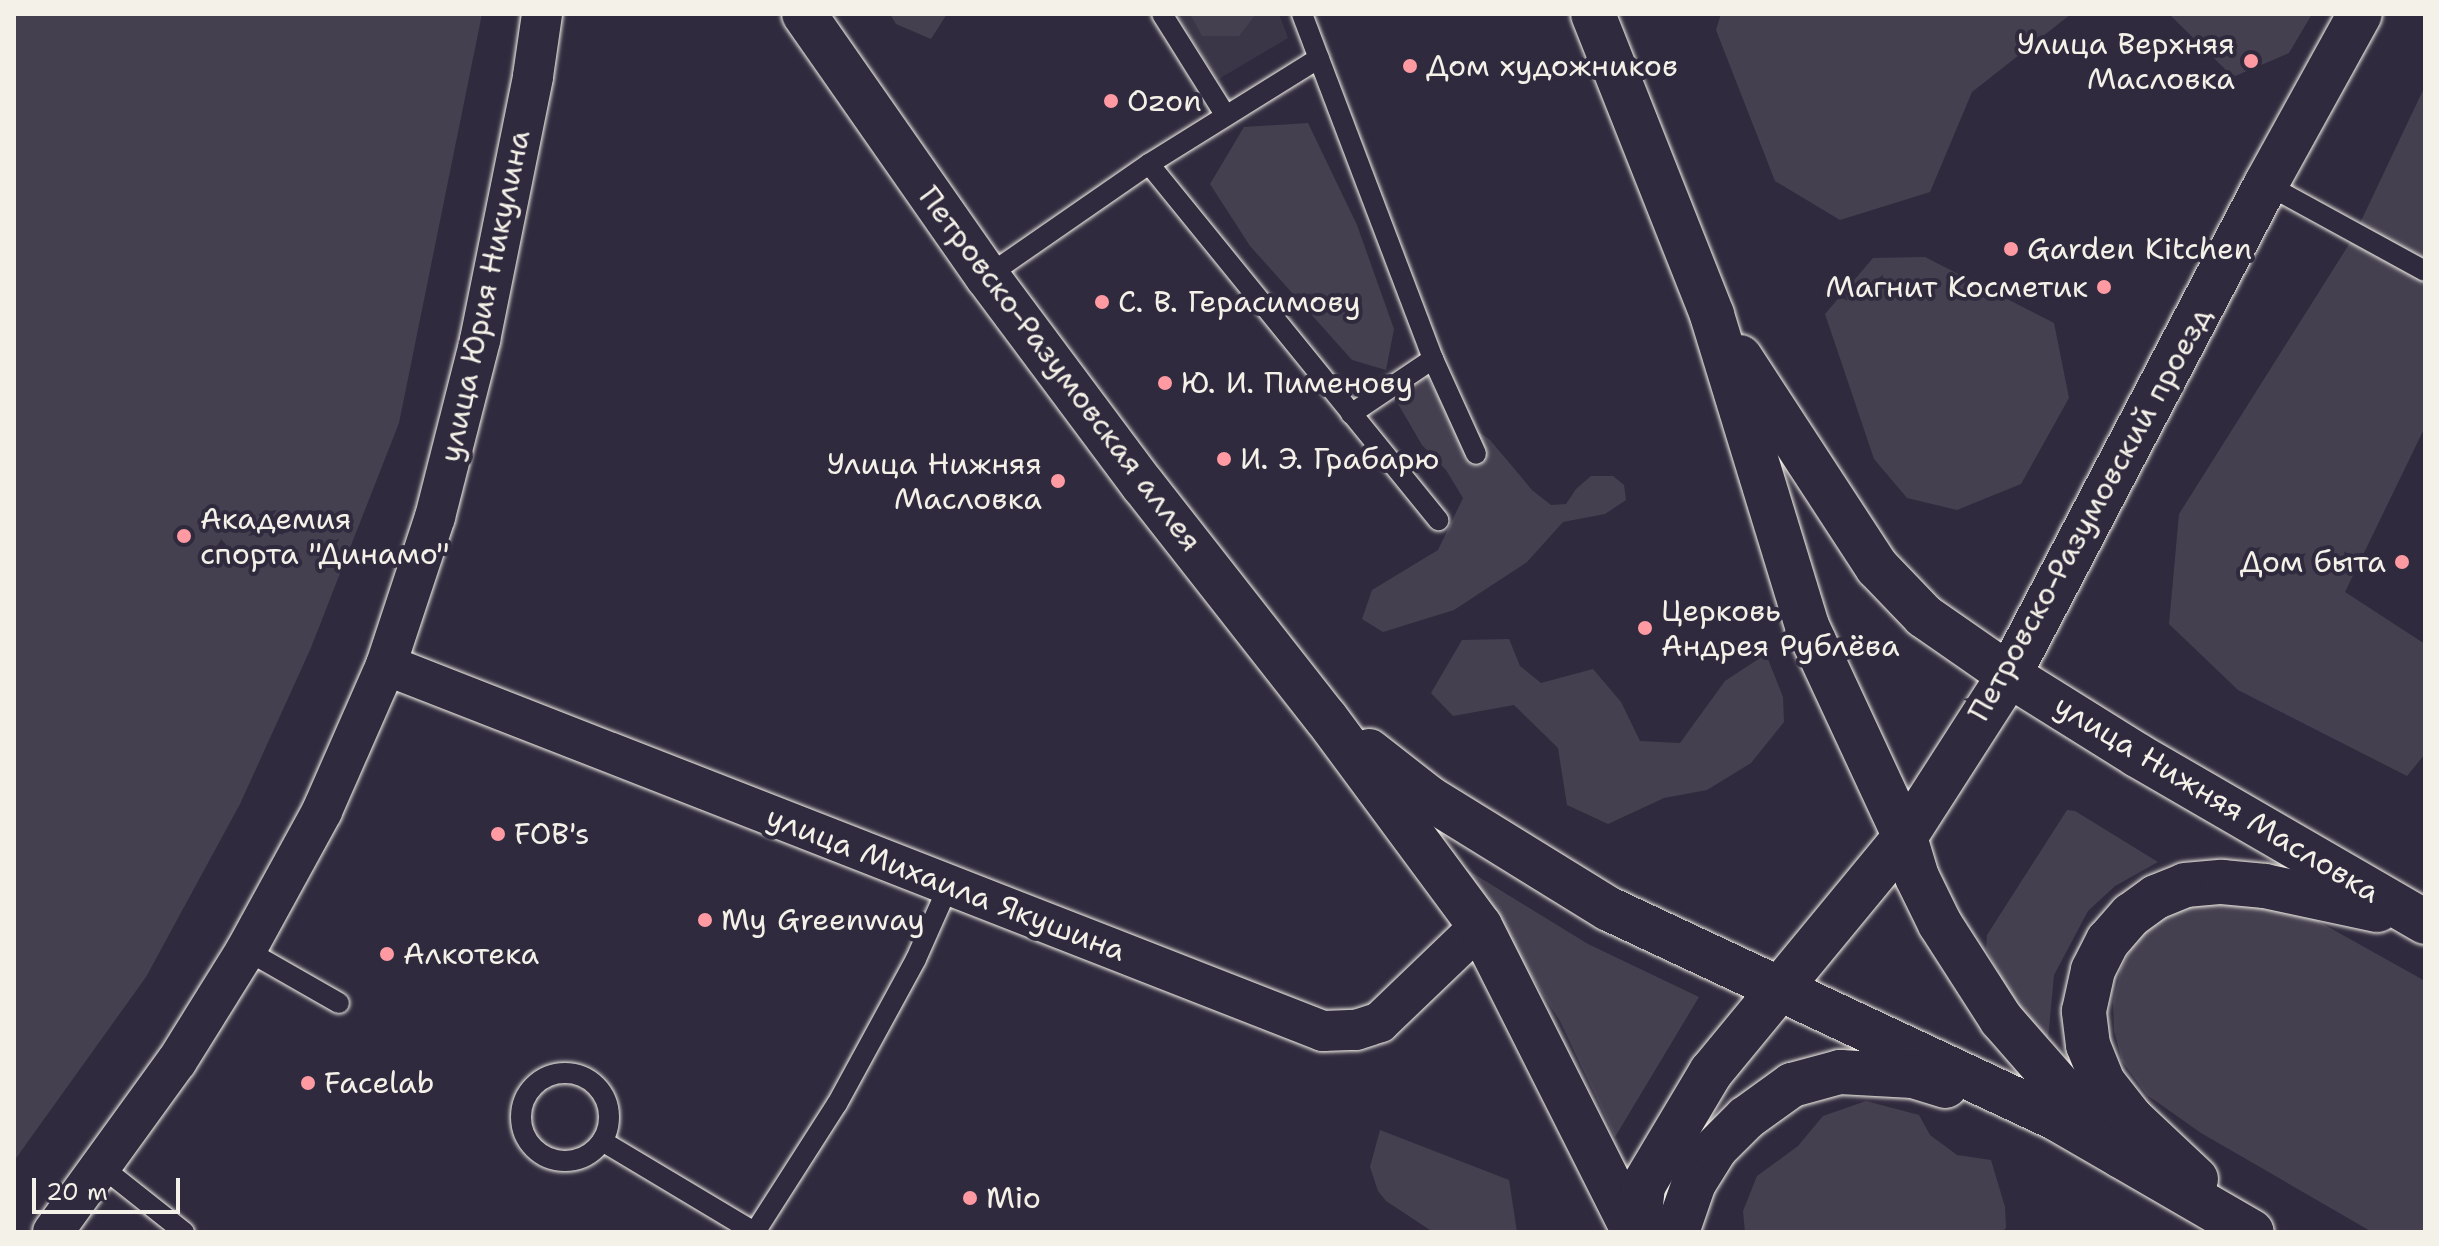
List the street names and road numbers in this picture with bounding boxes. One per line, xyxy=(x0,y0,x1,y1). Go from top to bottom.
street label: улица Юрия Никулина xyxy=(432,127,538,465)
street label: Петровско-Разумовская аллея xyxy=(911,179,1209,559)
street label: Петровско-Разумовский проезд xyxy=(1961,300,2219,728)
street label: улица Нижняя Масловка xyxy=(2048,687,2386,911)
street label: улица Михаила Якушина xyxy=(761,799,1131,969)

